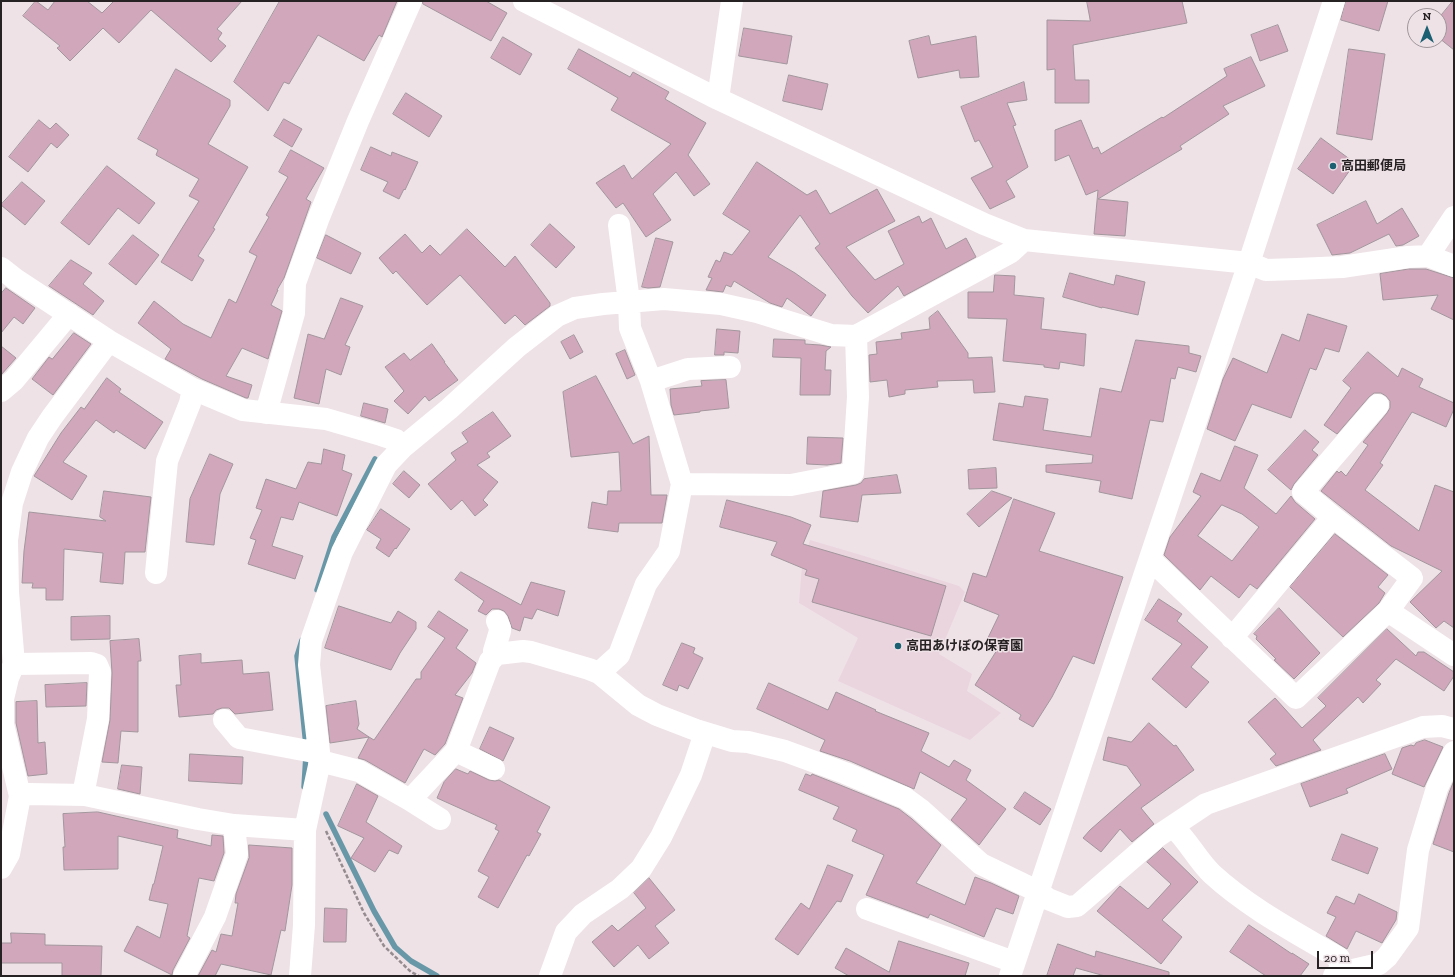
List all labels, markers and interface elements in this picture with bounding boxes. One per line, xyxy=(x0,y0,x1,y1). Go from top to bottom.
north arrow xyxy=(1407,8,1447,48)
text: N xyxy=(1423,10,1431,23)
place label: 高田郵便局 xyxy=(1341,158,1406,174)
marker: 高田郵便局 xyxy=(1328,161,1338,171)
place label: 高田あけぼの保育園 xyxy=(906,638,1023,654)
marker: 高田あけぼの保育園 xyxy=(893,641,903,651)
scale bar xyxy=(1319,943,1375,969)
text: 20 m xyxy=(1324,951,1350,965)

